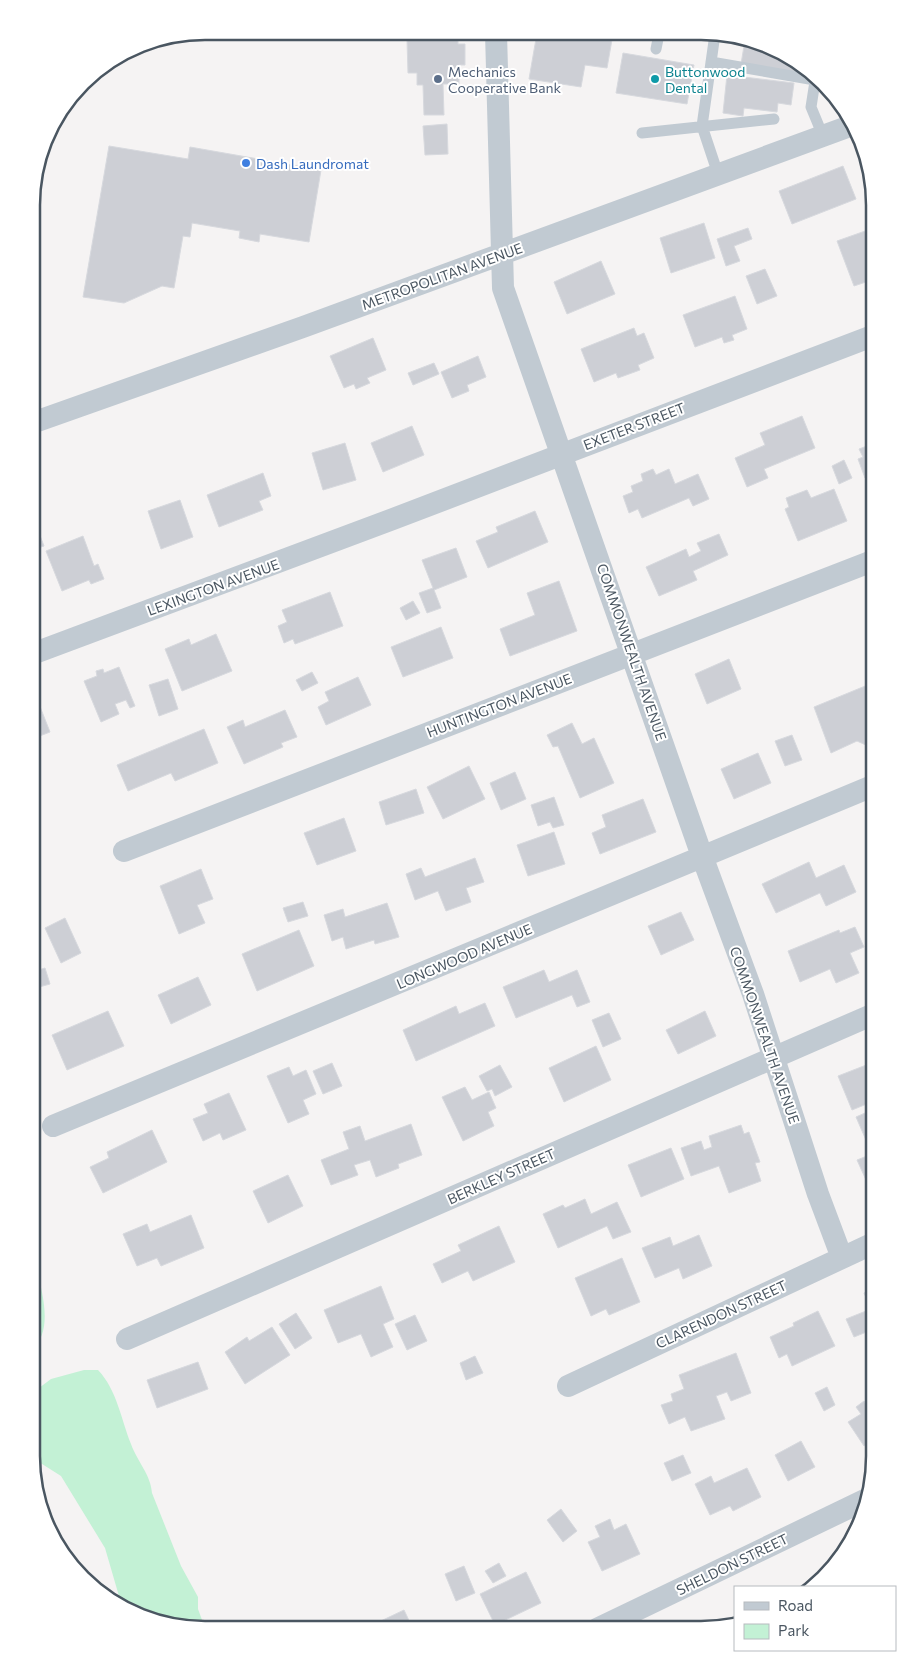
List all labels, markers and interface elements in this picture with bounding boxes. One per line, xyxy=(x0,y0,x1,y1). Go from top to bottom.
place label: Mechanics Cooperative Bank xyxy=(448,63,561,96)
place label: Buttonwood Dental xyxy=(665,63,745,96)
marker: Mechanics Cooperative Bank xyxy=(432,73,444,85)
marker: Buttonwood Dental xyxy=(649,73,661,85)
place label: Dash Laundromat xyxy=(256,155,369,172)
marker: Dash Laundromat xyxy=(240,157,252,169)
street label: METROPOLITAN AVENUE xyxy=(359,239,525,313)
street label: EXETER STREET xyxy=(581,399,687,453)
street label: LEXINGTON AVENUE xyxy=(145,555,281,619)
street label: COMMONWEALTH AVENUE xyxy=(594,561,670,743)
street label: HUNTINGTON AVENUE xyxy=(424,670,574,740)
street label: LONGWOOD AVENUE xyxy=(394,920,534,992)
street label: COMMONWEALTH AVENUE xyxy=(727,944,803,1126)
street label: BERKLEY STREET xyxy=(444,1145,558,1207)
street label: CLARENDON STREET xyxy=(653,1276,789,1352)
street label: SHELDON STREET xyxy=(673,1530,791,1598)
legend xyxy=(734,1586,896,1651)
text: Road xyxy=(778,1596,813,1614)
text: Park xyxy=(778,1621,809,1639)

